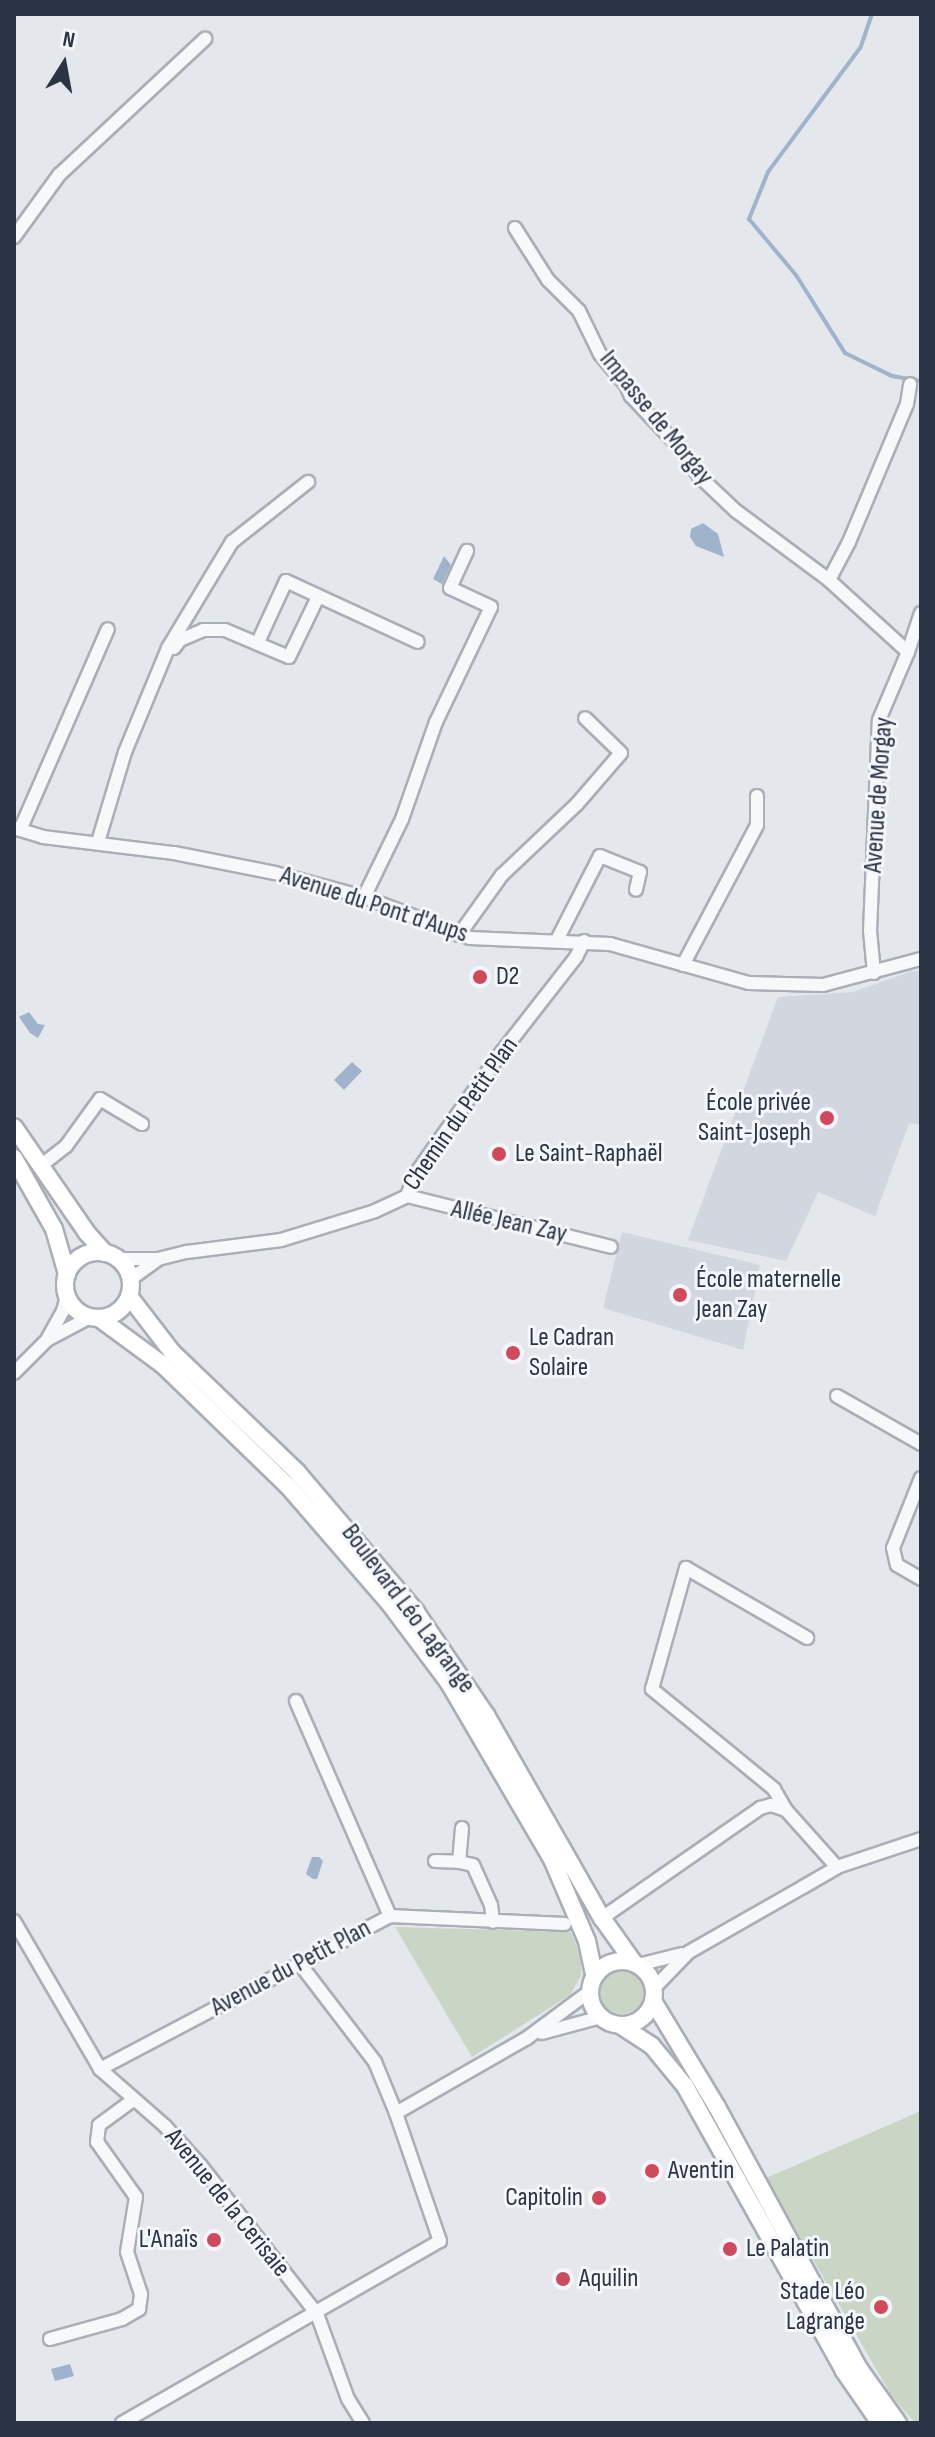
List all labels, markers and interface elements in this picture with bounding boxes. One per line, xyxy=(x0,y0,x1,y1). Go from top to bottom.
north arrow xyxy=(24,24,104,104)
text: N xyxy=(60,26,77,54)
street label: Impasse de Morgay xyxy=(592,344,720,492)
street label: Avenue de Morgay xyxy=(858,716,900,874)
street label: Avenue du Pont d'Aups xyxy=(276,860,472,950)
place label: D2 xyxy=(496,961,519,993)
marker: D2 xyxy=(471,968,489,986)
street label: Chemin du Petit Plan xyxy=(397,1031,525,1197)
place label: École privée Saint-Joseph xyxy=(698,1087,811,1148)
marker: École privée Saint-Joseph xyxy=(818,1109,836,1127)
place label: Le Saint-Raphaël xyxy=(515,1138,663,1170)
marker: Le Saint-Raphaël xyxy=(490,1145,508,1163)
street label: Allée Jean Zay xyxy=(448,1194,570,1250)
place label: École maternelle Jean Zay xyxy=(696,1264,841,1326)
marker: École maternelle Jean Zay xyxy=(671,1286,689,1304)
place label: Le Cadran Solaire xyxy=(529,1322,614,1384)
marker: Le Cadran Solaire xyxy=(504,1344,522,1362)
street label: Boulevard Léo Lagrange xyxy=(334,1518,482,1700)
street label: Avenue du Petit Plan xyxy=(206,1913,376,2023)
street label: Avenue de la Cerisaie xyxy=(158,2123,296,2283)
place label: Aventin xyxy=(668,2155,734,2187)
marker: Aventin xyxy=(643,2162,661,2180)
place label: Capitolin xyxy=(505,2182,583,2214)
marker: Capitolin xyxy=(590,2189,608,2207)
place label: L'Anaïs xyxy=(139,2224,198,2256)
marker: L'Anaïs xyxy=(205,2231,223,2249)
place label: Le Palatin xyxy=(746,2233,829,2265)
marker: Le Palatin xyxy=(721,2240,739,2258)
place label: Aquilin xyxy=(579,2263,638,2295)
marker: Aquilin xyxy=(554,2270,572,2288)
place label: Stade Léo Lagrange xyxy=(780,2276,865,2338)
marker: Stade Léo Lagrange xyxy=(872,2298,890,2316)

